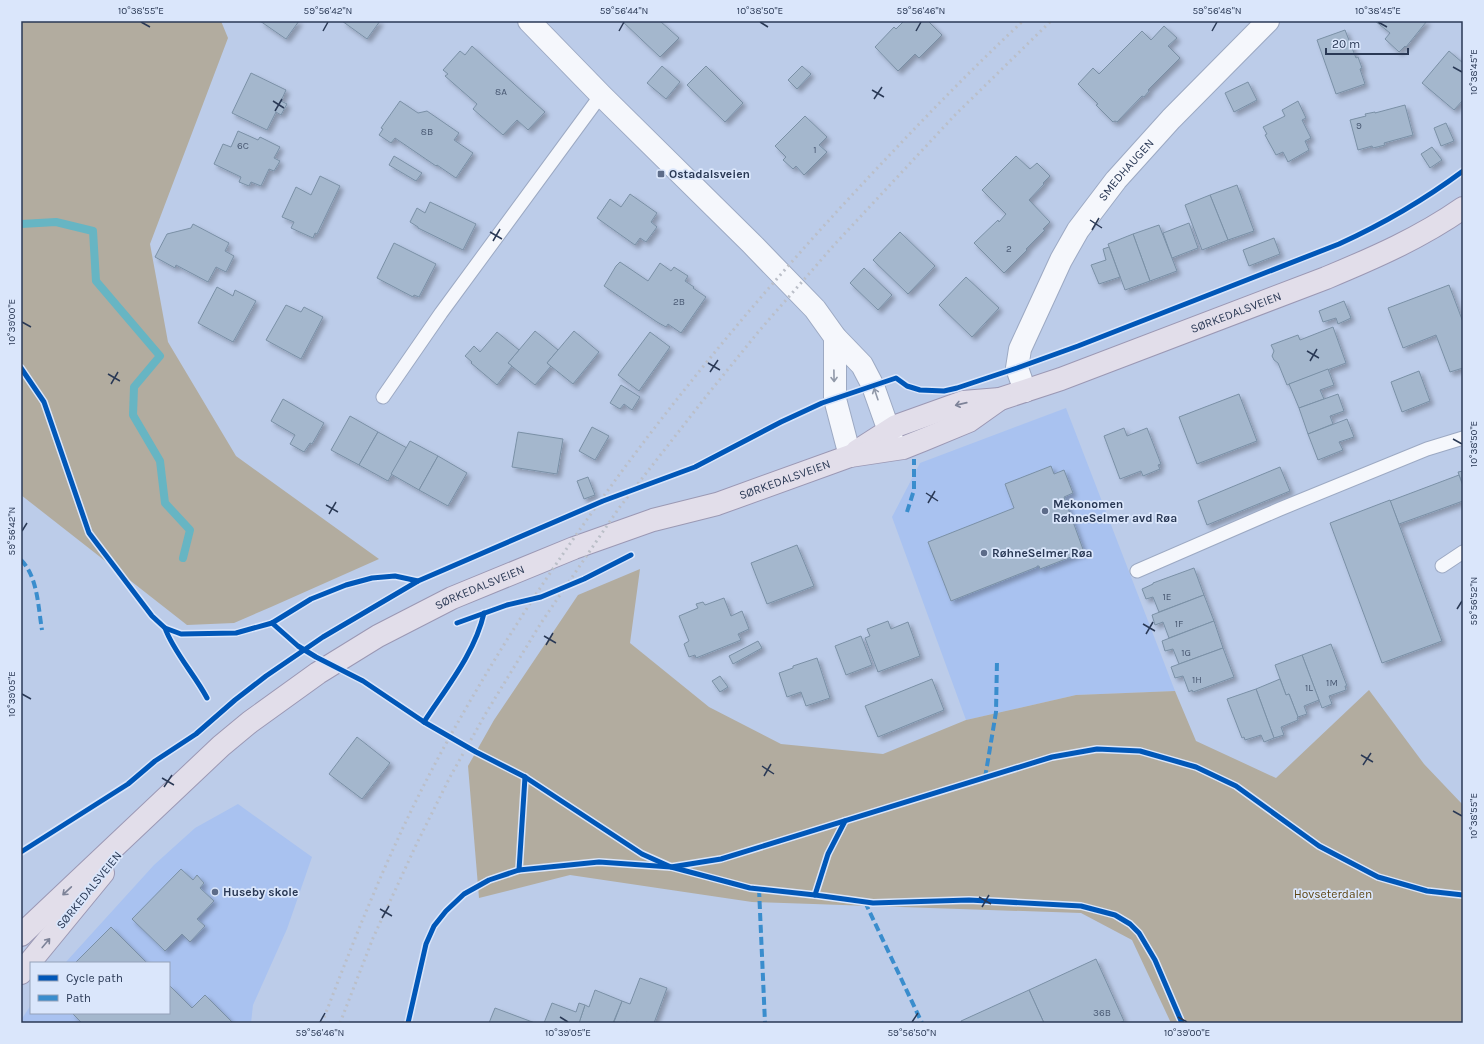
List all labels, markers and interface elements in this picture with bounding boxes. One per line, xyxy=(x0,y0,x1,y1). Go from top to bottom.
text: 10°38'55"E xyxy=(118,5,164,17)
text: 59°56'42"N xyxy=(304,5,352,17)
text: 59°56'44"N xyxy=(600,5,648,17)
text: 10°38'50"E xyxy=(737,5,783,17)
text: 59°56'46"N xyxy=(897,5,945,17)
text: 59°56'48"N xyxy=(1192,5,1242,17)
text: 10°38'45"E xyxy=(1355,5,1401,17)
scale bar xyxy=(1326,30,1408,56)
text: 20 m xyxy=(1332,37,1360,51)
text: 10°38'45"E xyxy=(1468,49,1480,95)
house number: 8A xyxy=(495,86,507,98)
house number: 9 xyxy=(1356,120,1362,132)
house number: 8B xyxy=(421,126,433,138)
street label: SMEDHAUGEN xyxy=(1096,136,1157,204)
house number: 6C xyxy=(237,140,249,152)
house number: 1 xyxy=(813,144,817,156)
place label: Ostadalsveien xyxy=(669,167,750,181)
marker: Ostadalsveien xyxy=(656,169,666,179)
house number: 2 xyxy=(1006,243,1012,255)
street label: SØRKEDALSVEIEN xyxy=(1189,289,1283,336)
house number: 2B xyxy=(673,296,685,308)
text: 10°39'00"E xyxy=(6,299,18,345)
one-way arrow xyxy=(831,369,838,382)
one-way arrow xyxy=(871,388,879,400)
one-way arrow xyxy=(955,400,968,408)
text: 10°38'50"E xyxy=(1468,421,1480,467)
street label: SØRKEDALSVEIEN xyxy=(737,457,832,502)
place label: Mekonomen RøhneSelmer avd Røa xyxy=(1053,497,1177,525)
marker: Mekonomen RøhneSelmer avd Røa xyxy=(1040,506,1050,516)
text: 59°56'42"N xyxy=(6,507,18,555)
place label: RøhneSelmer Røa xyxy=(992,546,1093,560)
marker: RøhneSelmer Røa xyxy=(979,548,989,558)
street label: SØRKEDALSVEIEN xyxy=(433,562,527,613)
text: 59°56'52"N xyxy=(1468,577,1480,625)
house number: 1E xyxy=(1163,591,1171,603)
house number: 1F xyxy=(1175,618,1183,630)
house number: 1G xyxy=(1181,647,1191,659)
text: 10°39'05"E xyxy=(6,671,18,717)
house number: 1H xyxy=(1192,674,1202,686)
house number: 1M xyxy=(1326,677,1338,689)
house number: 1L xyxy=(1305,682,1313,694)
text: 10°38'55"E xyxy=(1468,793,1480,839)
street label: SØRKEDALSVEIEN xyxy=(53,848,125,932)
place label: Huseby skole xyxy=(223,885,298,899)
one-way arrow xyxy=(62,886,72,896)
marker: Huseby skole xyxy=(210,887,220,897)
park label: Hovseterdalen xyxy=(1294,887,1372,901)
one-way arrow xyxy=(42,938,50,949)
legend xyxy=(30,962,170,1014)
text: Cycle path xyxy=(66,971,123,985)
text: Path xyxy=(66,991,91,1005)
house number: 36B xyxy=(1093,1007,1111,1019)
text: 59°56'46"N xyxy=(296,1027,344,1039)
text: 10°39'05"E xyxy=(545,1027,591,1039)
text: 59°56'50"N xyxy=(887,1027,937,1039)
text: 10°39'00"E xyxy=(1164,1027,1210,1039)

